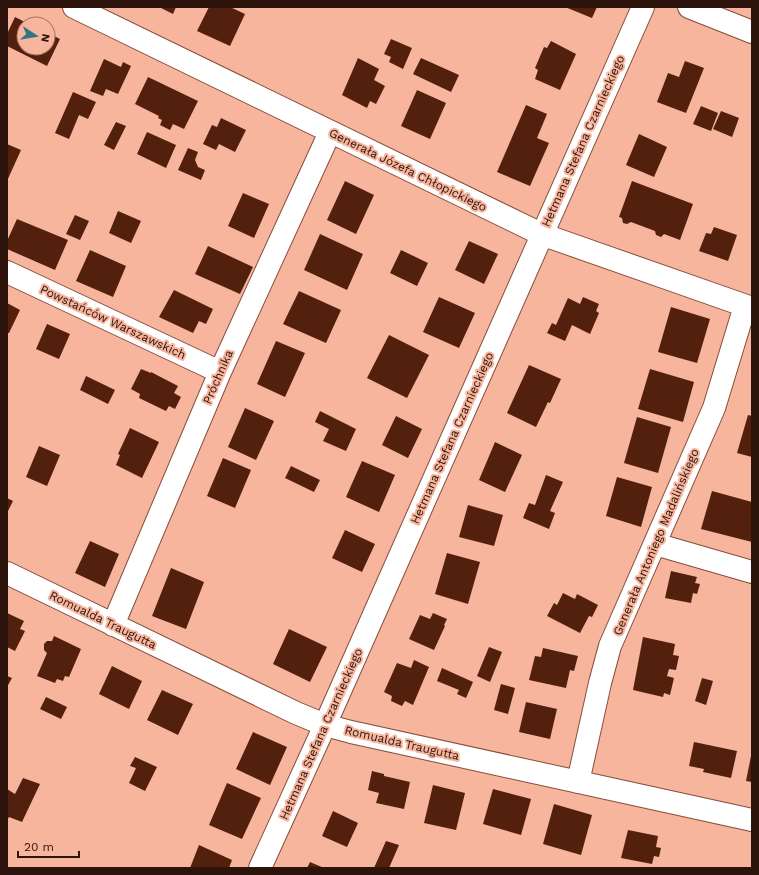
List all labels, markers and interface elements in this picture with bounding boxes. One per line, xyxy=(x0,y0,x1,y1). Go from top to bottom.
north arrow xyxy=(16,16,56,56)
text: N xyxy=(38,33,52,43)
street label: Hetmana Stefana Czarnieckiego xyxy=(539,53,627,229)
street label: Generała Józefa Chłopickiego xyxy=(327,126,489,214)
street label: Powstańców Warszawskich xyxy=(38,282,188,362)
street label: Próchnika xyxy=(200,348,236,406)
street label: Hetmana Stefana Czarnieckiego xyxy=(408,350,496,526)
street label: Generała Antoniego Madalińskiego xyxy=(610,447,702,637)
street label: Romualda Traugutta xyxy=(47,588,159,652)
street label: Hetmana Stefana Czarnieckiego xyxy=(277,646,365,822)
street label: Romualda Traugutta xyxy=(343,723,461,763)
scale bar xyxy=(18,833,79,859)
text: 20 m xyxy=(24,840,54,854)

